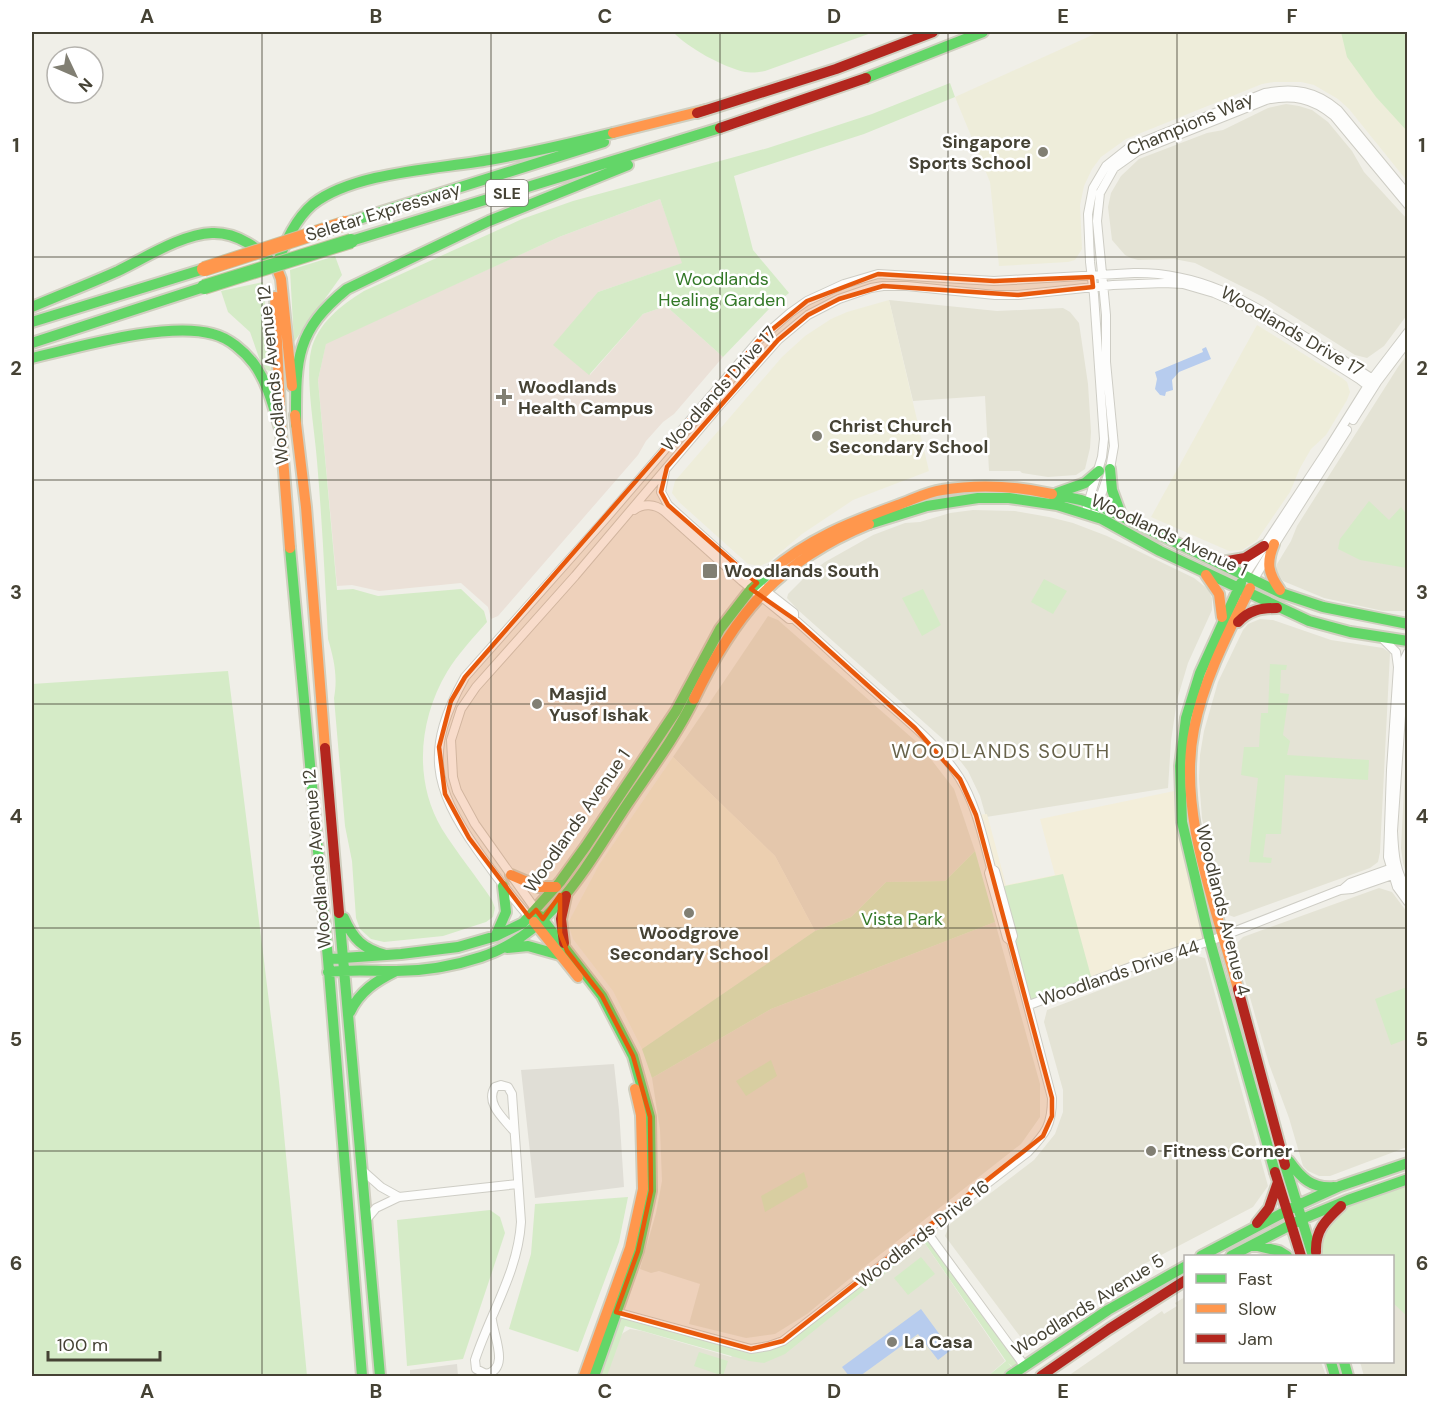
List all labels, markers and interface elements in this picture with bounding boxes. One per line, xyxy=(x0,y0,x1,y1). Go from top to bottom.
text: A xyxy=(140,3,154,29)
text: B xyxy=(370,3,382,29)
text: C xyxy=(598,3,612,29)
text: D xyxy=(827,3,841,29)
text: E xyxy=(1057,3,1069,29)
text: F xyxy=(1286,3,1298,29)
north arrow xyxy=(45,45,105,105)
text: N xyxy=(74,74,97,97)
street label: Champions Way xyxy=(1123,86,1257,162)
place label: Singapore Sports School xyxy=(909,130,1031,175)
text: 1 xyxy=(12,132,20,158)
text: 1 xyxy=(1418,132,1426,158)
marker: Singapore Sports School xyxy=(1036,145,1050,159)
street label: Seletar Expressway xyxy=(303,177,463,247)
road number: SLE xyxy=(486,180,528,206)
park label: Woodlands Healing Garden xyxy=(658,267,786,312)
street label: Woodlands Drive 17 xyxy=(1216,280,1368,382)
street label: Woodlands Avenue 12 xyxy=(252,284,294,466)
street label: Woodlands Drive 17 xyxy=(656,321,782,457)
text: 2 xyxy=(10,355,22,381)
text: 2 xyxy=(1416,355,1428,381)
place label: Woodlands Health Campus xyxy=(518,375,653,420)
marker: Woodlands Health Campus xyxy=(495,388,513,406)
place label: Christ Church Secondary School xyxy=(829,414,988,459)
marker: Christ Church Secondary School xyxy=(810,429,824,443)
street label: Woodlands Avenue 1 xyxy=(1087,488,1251,582)
place label: Woodlands South xyxy=(724,559,879,583)
marker: Woodlands South xyxy=(701,562,719,580)
text: 3 xyxy=(10,579,22,605)
text: 3 xyxy=(1416,579,1428,605)
place label: Masjid Yusof Ishak xyxy=(549,682,650,727)
marker: Masjid Yusof Ishak xyxy=(530,697,544,711)
district label: WOODLANDS SOUTH xyxy=(891,738,1111,764)
street label: Woodlands Avenue 1 xyxy=(518,745,636,897)
street label: Woodlands Avenue 12 xyxy=(297,768,337,950)
text: 4 xyxy=(10,803,23,829)
text: 4 xyxy=(1416,803,1429,829)
street label: Woodlands Avenue 4 xyxy=(1190,822,1256,998)
marker: Woodgrove Secondary School xyxy=(682,906,696,920)
park label: Vista Park xyxy=(861,907,943,931)
place label: Woodgrove Secondary School xyxy=(609,921,769,966)
street label: Woodlands Drive 44 xyxy=(1036,934,1202,1012)
text: 5 xyxy=(10,1026,22,1052)
text: 5 xyxy=(1416,1026,1428,1052)
place label: Fitness Corner xyxy=(1163,1139,1292,1163)
marker: Fitness Corner xyxy=(1144,1144,1158,1158)
street label: Woodlands Drive 16 xyxy=(851,1174,995,1294)
street label: Woodlands Avenue 5 xyxy=(1007,1248,1169,1362)
text: 6 xyxy=(10,1250,22,1276)
text: 6 xyxy=(1416,1250,1428,1276)
legend xyxy=(1184,1255,1394,1363)
text: Fast xyxy=(1238,1267,1273,1291)
text: Slow xyxy=(1238,1297,1277,1321)
scale bar xyxy=(48,1324,160,1362)
text: Jam xyxy=(1238,1327,1273,1351)
place label: La Casa xyxy=(904,1330,973,1354)
text: 100 m xyxy=(57,1333,108,1357)
marker: La Casa xyxy=(885,1335,899,1349)
text: A xyxy=(140,1378,154,1404)
text: B xyxy=(370,1378,382,1404)
text: C xyxy=(598,1378,612,1404)
text: D xyxy=(827,1378,841,1404)
text: E xyxy=(1057,1378,1069,1404)
text: F xyxy=(1286,1378,1298,1404)

